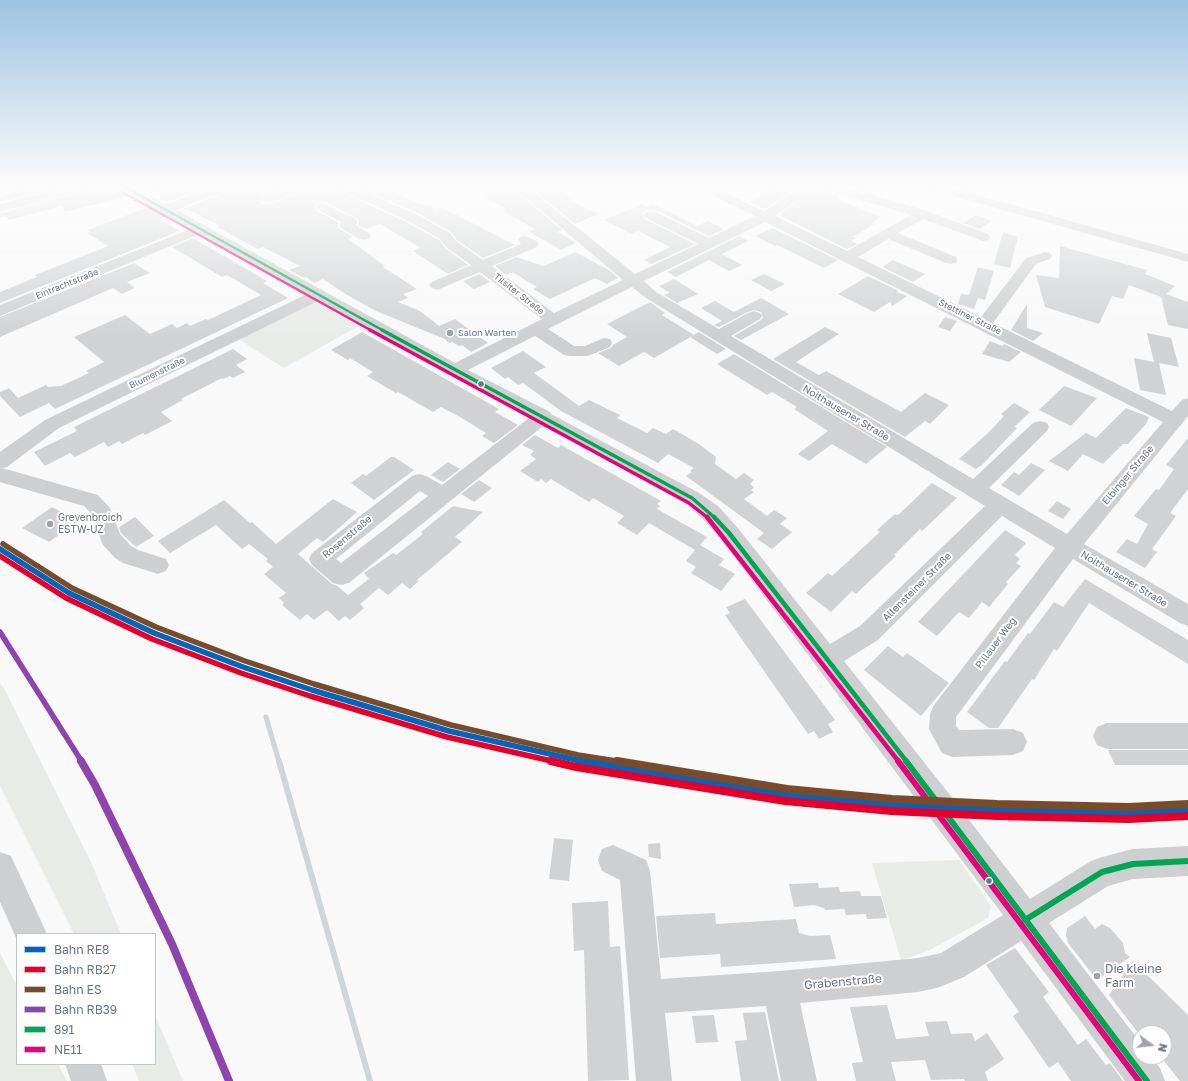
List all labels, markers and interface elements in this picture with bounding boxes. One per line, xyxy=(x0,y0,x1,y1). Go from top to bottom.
street label: Eintrachtstraße xyxy=(34,266,100,302)
street label: Tilsiter Straße xyxy=(492,271,546,317)
street label: Stettiner Straße xyxy=(937,297,1003,337)
marker: Salon Warten xyxy=(445,328,455,338)
place label: Salon Warten xyxy=(458,328,516,338)
street label: Blumenstraße xyxy=(127,355,187,391)
unlabelled marker xyxy=(476,379,486,389)
street label: Noithausener Straße xyxy=(801,382,891,444)
street label: Elbinger Straße xyxy=(1100,443,1156,507)
place label: Grevenbroich ESTW-UZ xyxy=(58,512,122,536)
street label: Rosenstraße xyxy=(320,513,374,561)
marker: Grevenbroich ESTW-UZ xyxy=(45,519,55,529)
street label: Noithausener Straße xyxy=(1079,548,1169,610)
street label: Allensteiner Straße xyxy=(880,550,954,624)
street label: Pillauer Weg xyxy=(973,615,1019,671)
unlabelled marker xyxy=(984,876,994,886)
legend xyxy=(16,933,156,1065)
text: Bahn RE8 xyxy=(54,942,109,957)
text: Bahn RB27 xyxy=(54,962,116,977)
place label: Die kleine Farm xyxy=(1105,962,1162,990)
street label: Grabenstraße xyxy=(804,971,882,993)
marker: Die kleine Farm xyxy=(1092,971,1102,981)
text: Bahn ES xyxy=(54,982,102,997)
text: Bahn RB39 xyxy=(54,1002,117,1017)
text: 891 xyxy=(54,1022,74,1037)
north arrow xyxy=(1132,1025,1172,1065)
text: NE11 xyxy=(54,1042,82,1057)
text: N xyxy=(1156,1042,1170,1054)

